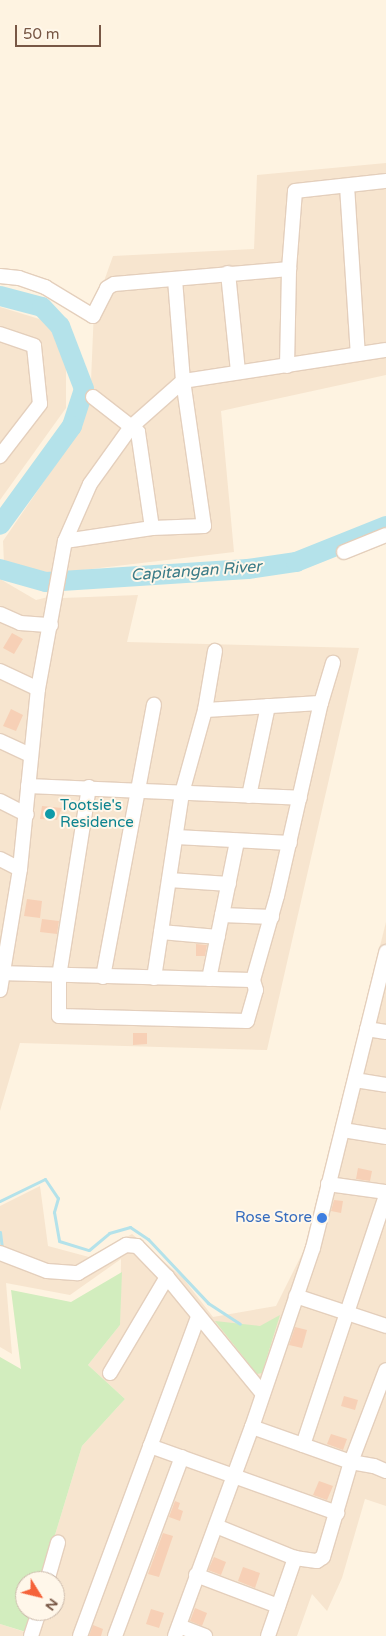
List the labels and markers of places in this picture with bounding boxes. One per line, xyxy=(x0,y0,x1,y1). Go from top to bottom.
place label: Tootsie's Residence xyxy=(60,796,134,831)
marker: Tootsie's Residence xyxy=(44,808,56,820)
place label: Rose Store xyxy=(235,1209,312,1227)
marker: Rose Store xyxy=(316,1212,328,1224)

